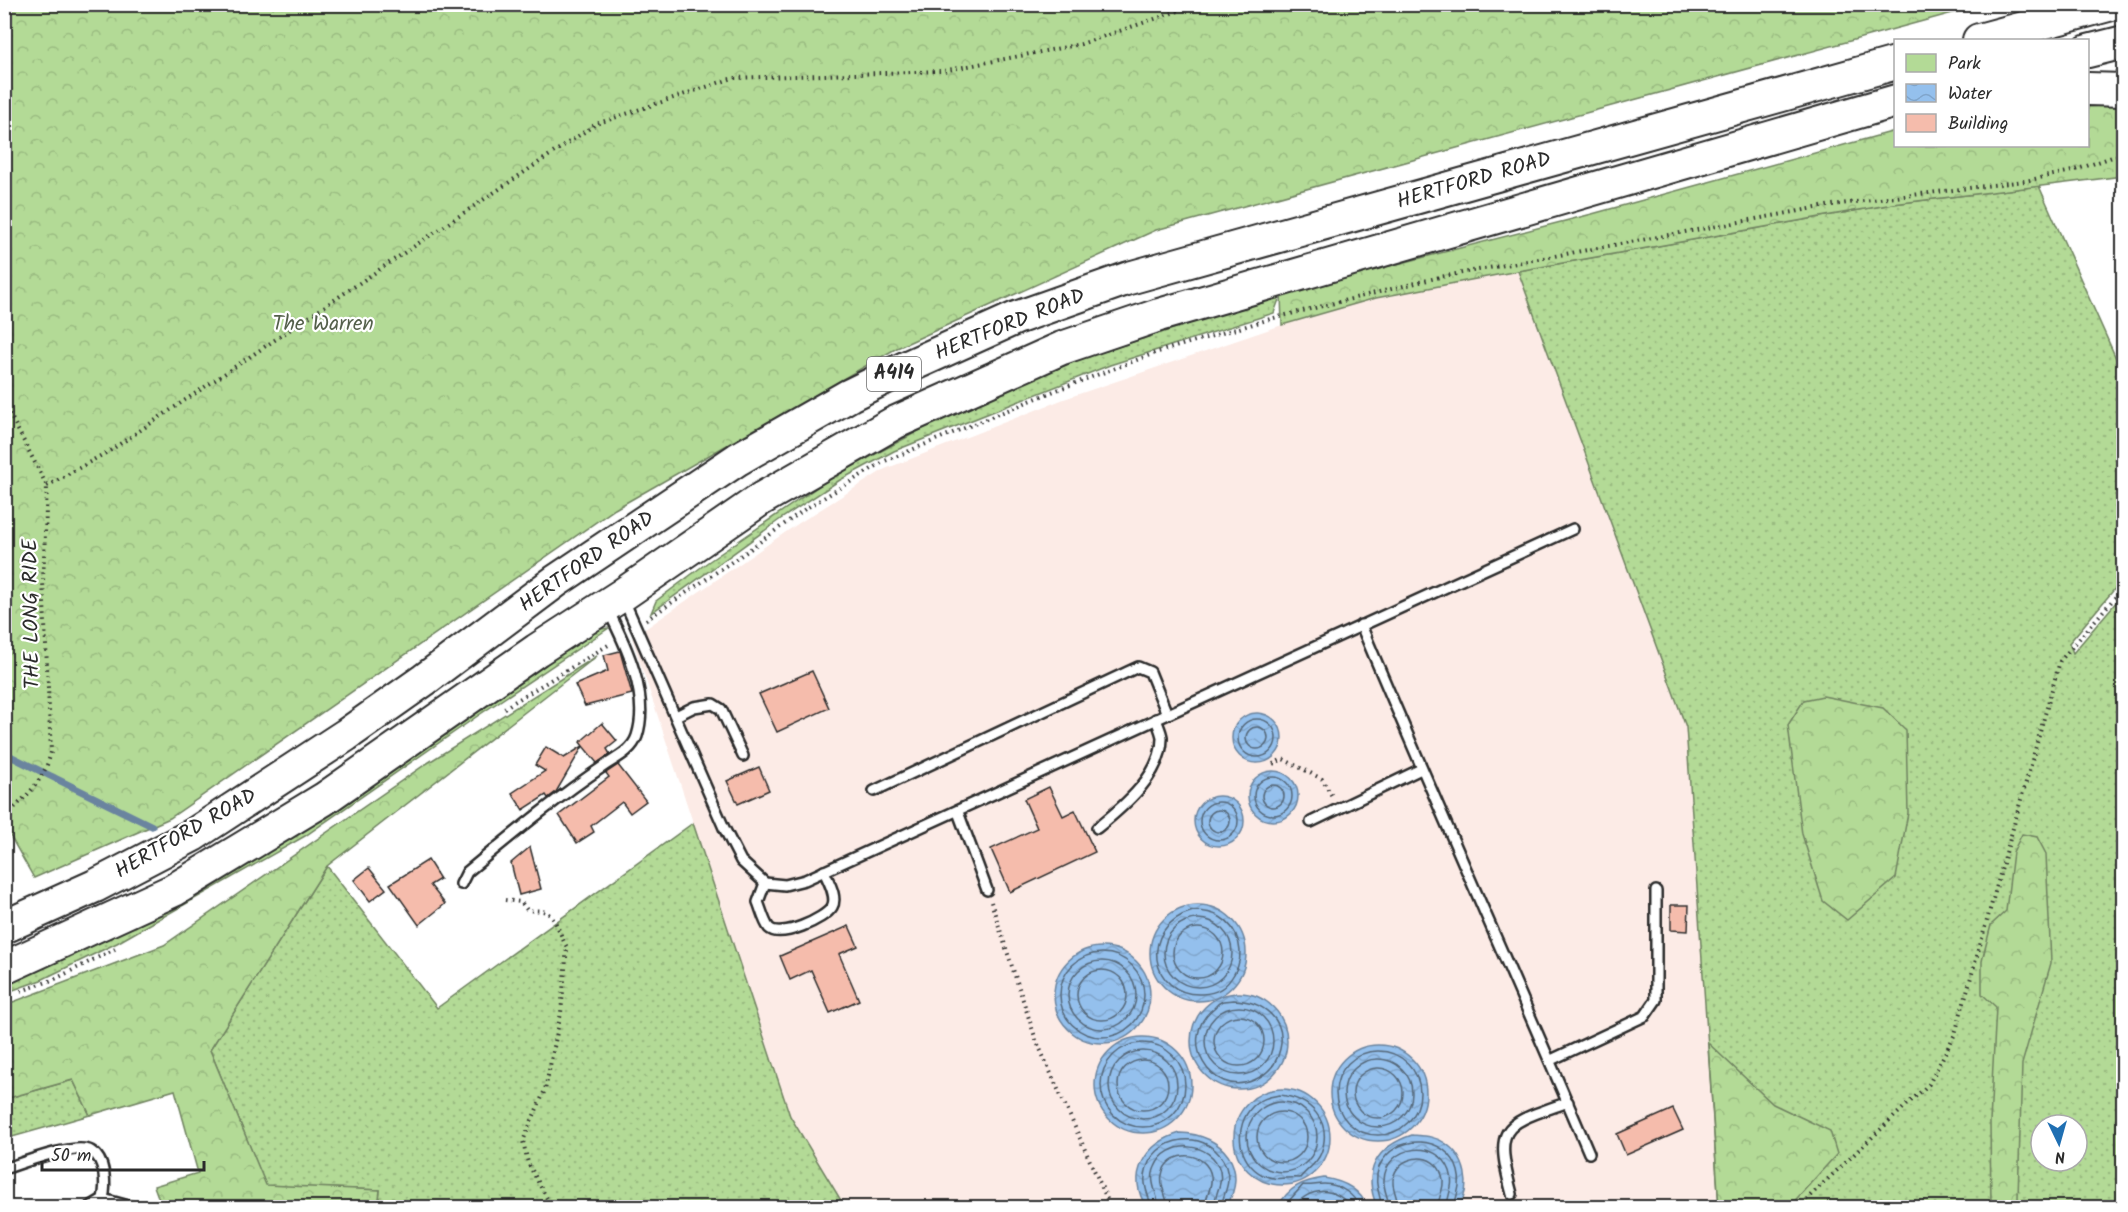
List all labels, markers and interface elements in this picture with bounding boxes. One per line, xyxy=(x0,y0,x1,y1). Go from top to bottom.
legend xyxy=(1894,39,2089,147)
text: Park xyxy=(1948,50,1981,79)
text: Water xyxy=(1948,80,1993,109)
text: Building xyxy=(1948,110,2008,139)
street label: HERTFORD ROAD xyxy=(1393,143,1555,219)
street label: HERTFORD ROAD xyxy=(930,280,1090,370)
park label: The Warren xyxy=(272,308,374,341)
road number: A414 xyxy=(867,357,921,391)
street label: HERTFORD ROAD xyxy=(512,503,662,621)
street label: THE LONG RIDE xyxy=(14,538,50,689)
street label: HERTFORD ROAD xyxy=(109,780,263,888)
north arrow xyxy=(2029,1113,2089,1173)
scale bar xyxy=(42,1134,204,1172)
text: 50 m xyxy=(51,1142,91,1171)
text: N xyxy=(2054,1144,2066,1169)

